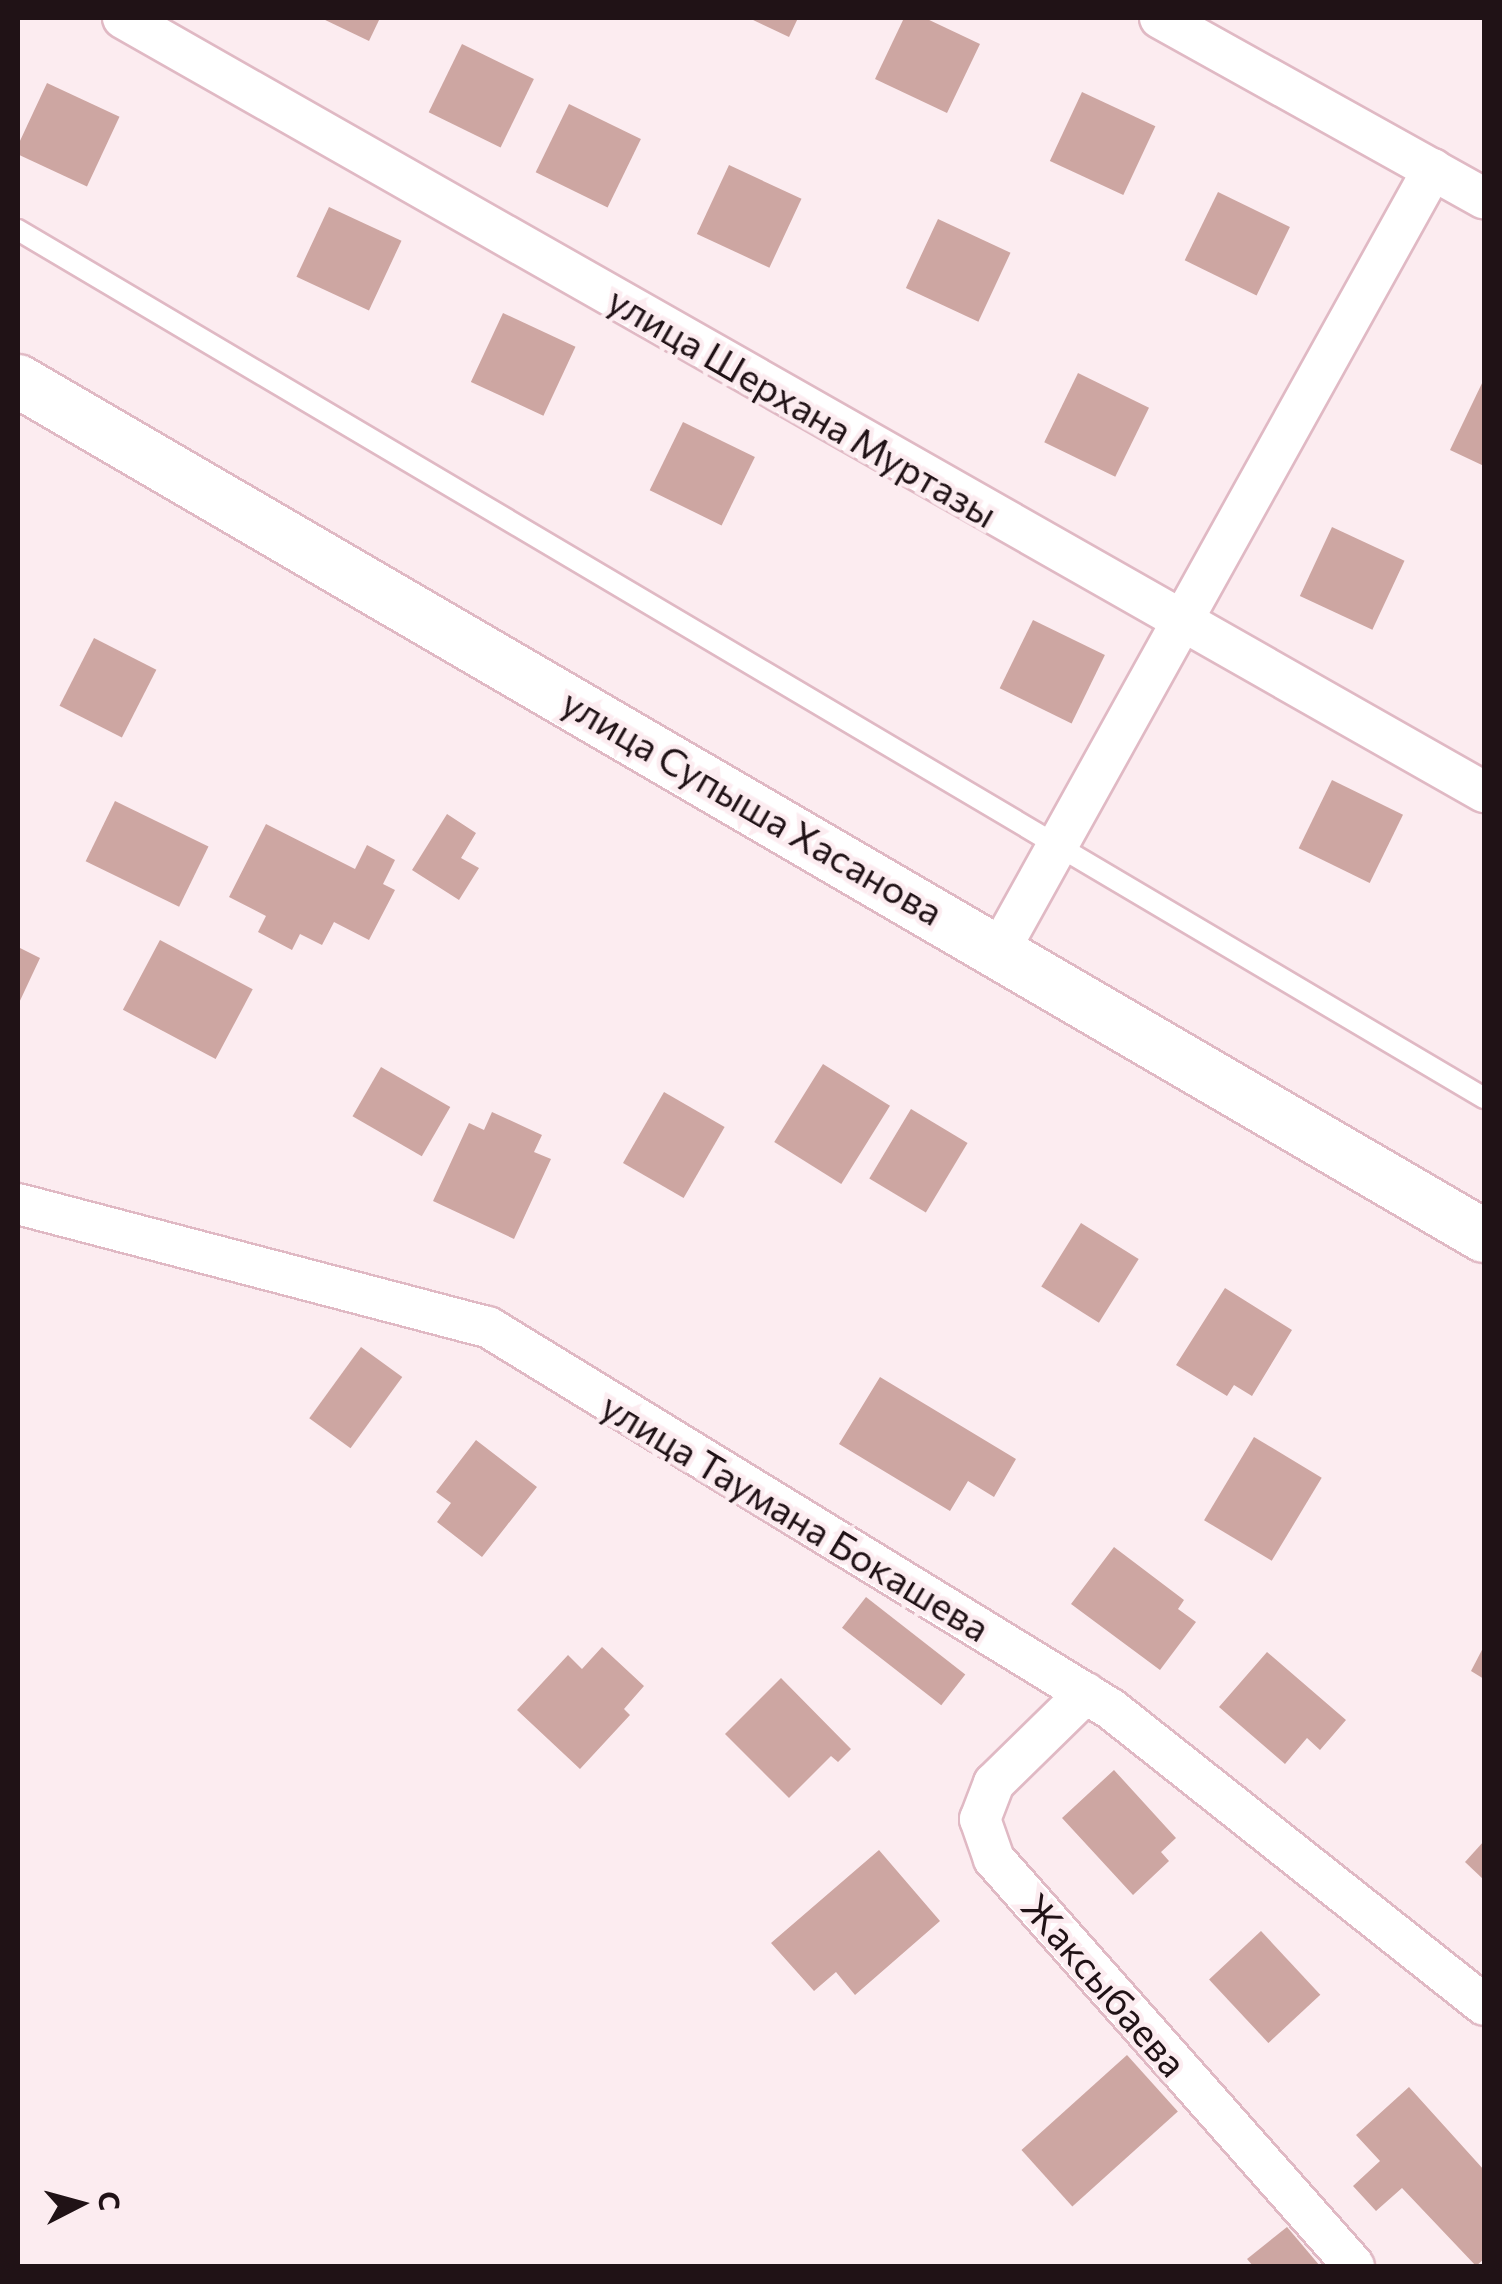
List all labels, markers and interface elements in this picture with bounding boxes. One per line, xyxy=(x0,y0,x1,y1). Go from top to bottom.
street label: улица Шерхана Муртазы xyxy=(601,276,1005,536)
street label: улица Супыша Хасанова xyxy=(555,678,951,934)
street label: улица Таумана Бокашева xyxy=(594,1382,998,1650)
street label: Жаксыбаева xyxy=(1013,1883,1197,2085)
north arrow xyxy=(30,2154,130,2254)
text: С xyxy=(92,2190,128,2212)

